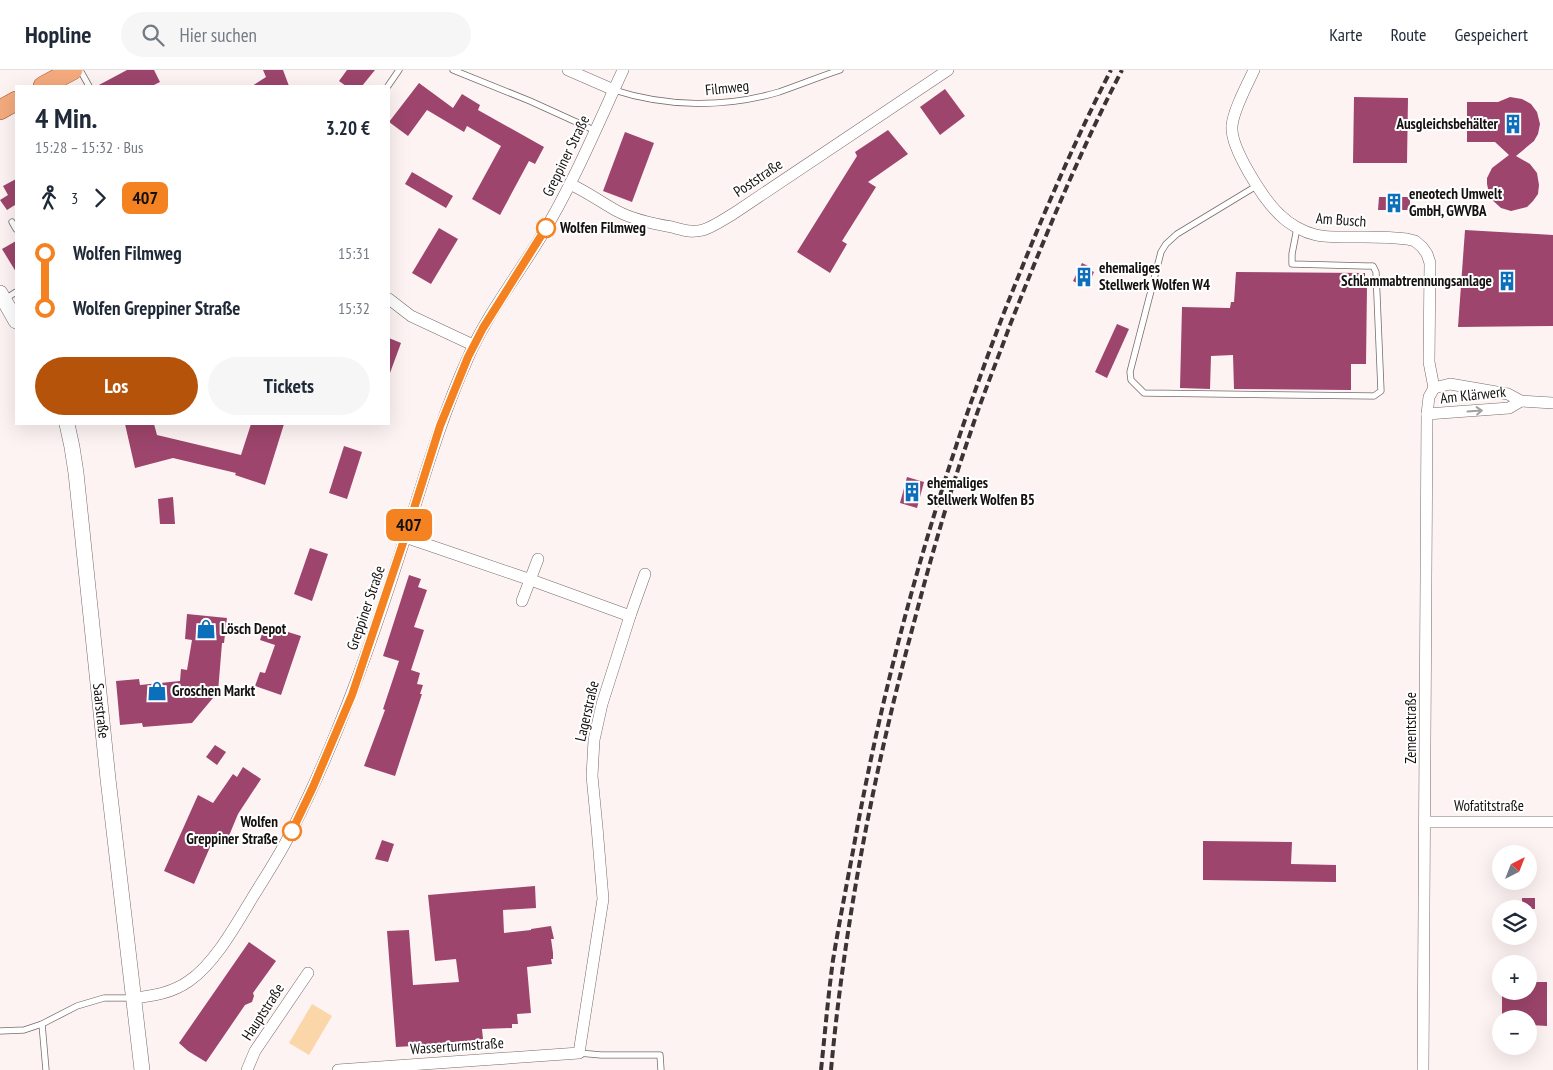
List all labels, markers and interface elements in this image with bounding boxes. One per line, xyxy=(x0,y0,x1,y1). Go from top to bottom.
search box xyxy=(121,12,471,57)
text: Hopline xyxy=(25,19,91,50)
icon: search xyxy=(139,21,167,49)
text: Hier suchen xyxy=(179,23,257,47)
text: Karte xyxy=(1329,23,1363,46)
text: Route xyxy=(1391,23,1426,46)
text: Gespeichert xyxy=(1454,23,1528,46)
street label: Filmweg xyxy=(704,76,750,99)
text: 4 Min. xyxy=(35,99,98,136)
street label: Greppiner Straße xyxy=(538,112,593,200)
building icon: Ausgleichsbehälter xyxy=(1502,113,1524,135)
place label: Ausgleichsbehälter xyxy=(1395,114,1499,133)
text: 3.20 € xyxy=(326,116,370,140)
text: 15:28 – 15:32 · Bus xyxy=(35,137,143,157)
street label: Poststraße xyxy=(730,154,786,201)
icon: walk xyxy=(35,184,63,212)
icon: forward xyxy=(86,184,114,212)
place label: eneotech Umwelt GmbH, GWVBA xyxy=(1409,184,1503,220)
text: 407 xyxy=(132,186,158,209)
text: 3 xyxy=(71,188,78,208)
building icon: eneotech Umwelt GmbH, GWVBA xyxy=(1383,192,1405,214)
street label: Am Busch xyxy=(1315,208,1367,231)
marker: Wolfen Filmweg xyxy=(536,218,556,238)
place label: Wolfen Filmweg xyxy=(559,218,646,237)
text: Wolfen Filmweg xyxy=(73,241,182,265)
text: 15:31 xyxy=(338,243,370,263)
place label: ehemaliges Stellwerk Wolfen W4 xyxy=(1099,258,1210,294)
building icon: ehemaliges Stellwerk Wolfen W4 xyxy=(1073,266,1095,288)
building icon: Schlammabtrennungsanlage xyxy=(1496,270,1518,292)
place label: Schlammabtrennungsanlage xyxy=(1341,271,1492,290)
text: Wolfen Greppiner Straße xyxy=(73,296,240,320)
text: 15:32 xyxy=(338,298,370,318)
button: Los xyxy=(35,357,198,415)
button: Tickets xyxy=(208,357,370,415)
street label: Am Klärwerk xyxy=(1439,382,1507,407)
one-way arrow xyxy=(1467,406,1483,415)
place label: ehemaliges Stellwerk Wolfen B5 xyxy=(927,473,1035,509)
building icon: ehemaliges Stellwerk Wolfen B5 xyxy=(901,481,923,503)
line badge: 407 xyxy=(380,509,438,541)
text: 407 xyxy=(396,513,422,536)
street label: Greppiner Straße xyxy=(342,563,389,653)
shop icon: Lösch Depot xyxy=(195,618,217,640)
place label: Lösch Depot xyxy=(221,619,287,638)
street label: Lagerstraße xyxy=(570,679,603,743)
shop icon: Groschen Markt xyxy=(146,680,168,702)
place label: Groschen Markt xyxy=(172,681,256,700)
street label: Saarstraße xyxy=(89,682,114,739)
street label: Zementstraße xyxy=(1401,692,1420,764)
street label: Wofatitstraße xyxy=(1454,796,1524,815)
place label: Wolfen Greppiner Straße xyxy=(186,812,278,848)
marker: Wolfen Greppiner Straße xyxy=(282,821,302,841)
north arrow xyxy=(1492,845,1538,890)
map controls xyxy=(1492,845,1537,1055)
button: layers xyxy=(1492,900,1537,945)
button: + xyxy=(1492,955,1537,1000)
street label: Hauptstraße xyxy=(237,980,288,1044)
button: − xyxy=(1492,1010,1537,1055)
street label: Wasserturmstraße xyxy=(410,1033,504,1058)

